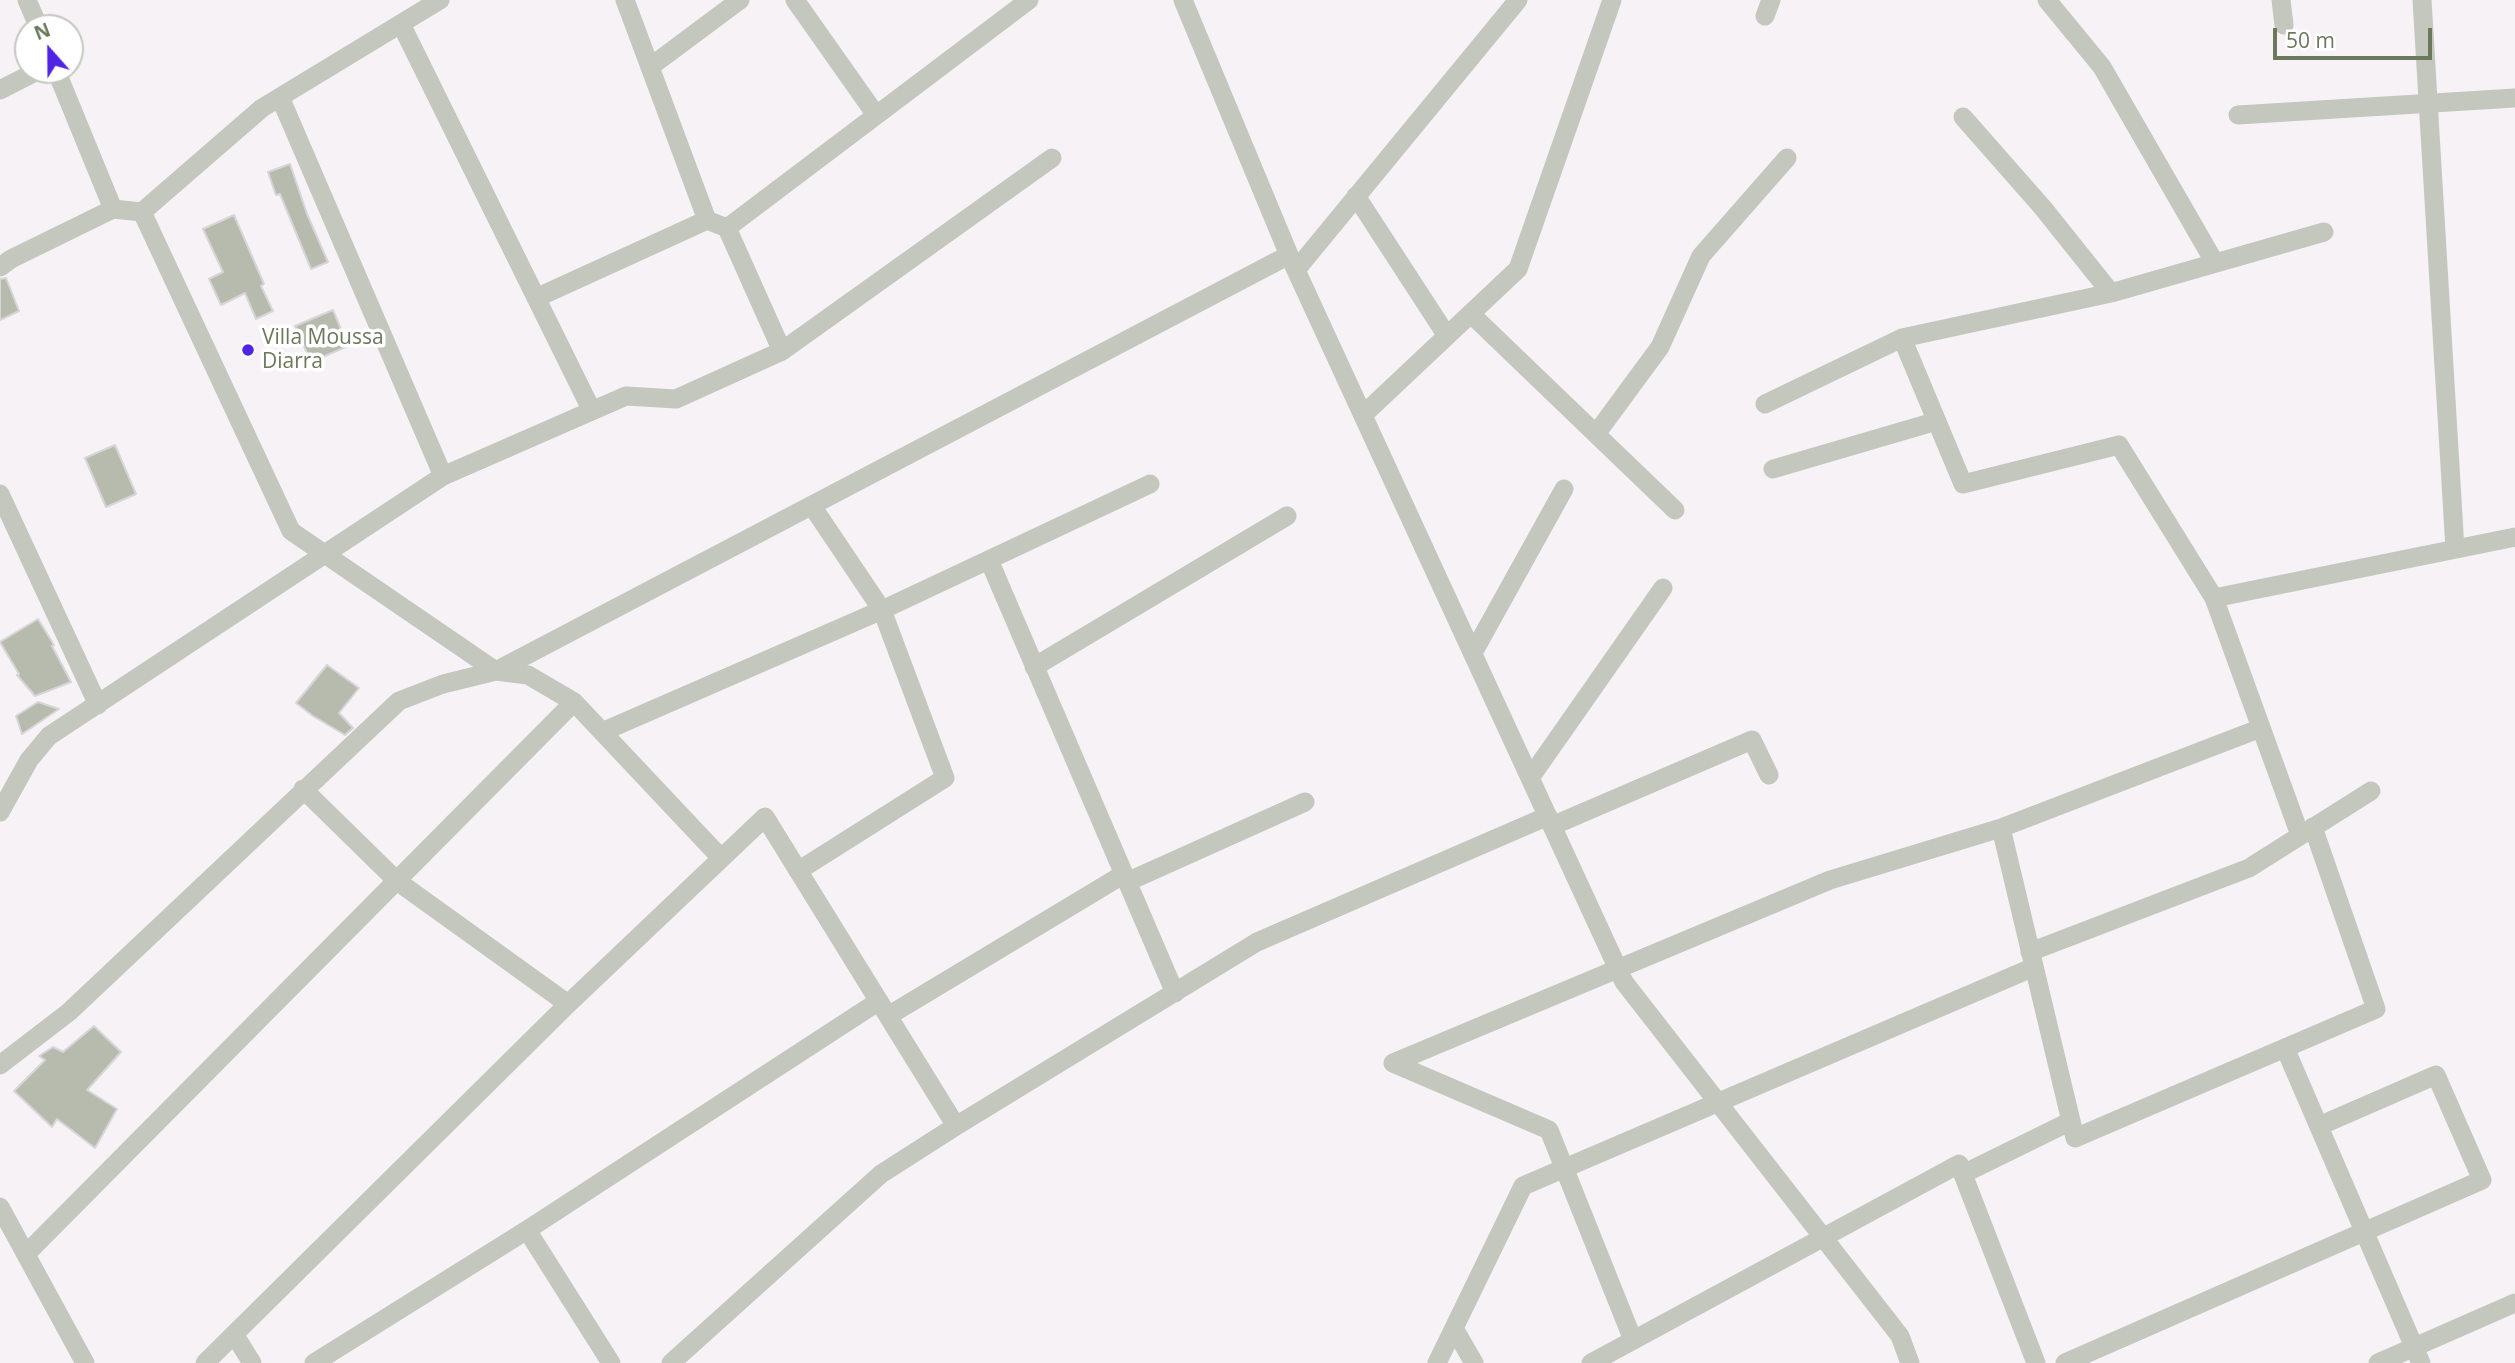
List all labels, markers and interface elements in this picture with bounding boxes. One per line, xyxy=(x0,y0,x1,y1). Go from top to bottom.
north arrow xyxy=(14,14,84,84)
scale bar xyxy=(2277,14,2436,58)
text: N xyxy=(30,16,54,46)
text: 50 m xyxy=(2286,26,2335,54)
place label: Villa Moussa Diarra xyxy=(262,325,384,375)
marker: Villa Moussa Diarra xyxy=(240,342,256,358)

